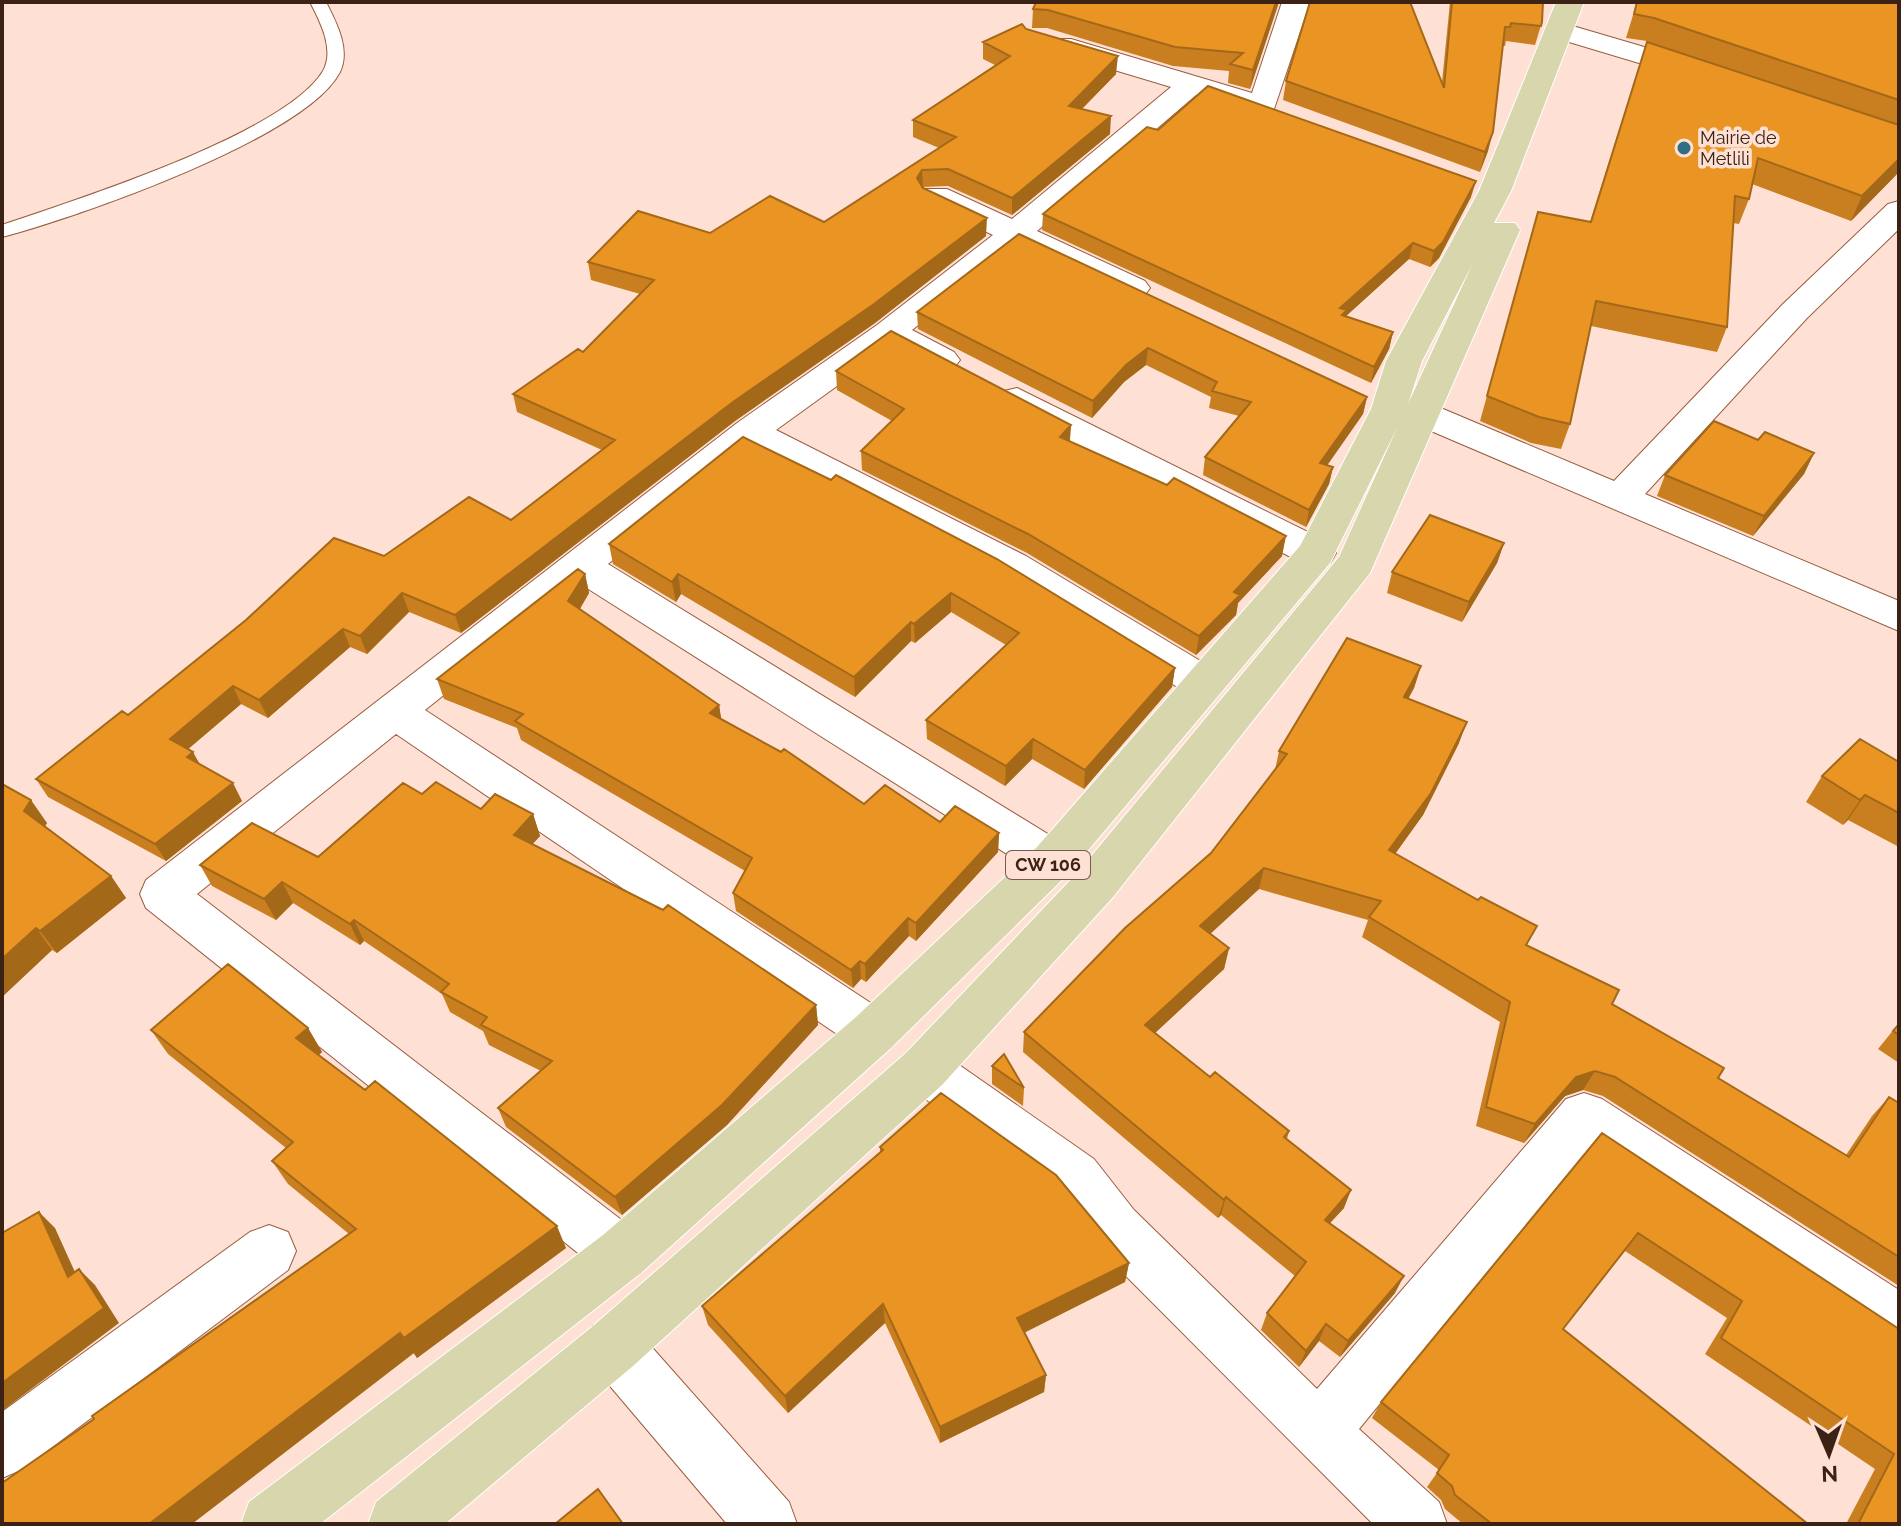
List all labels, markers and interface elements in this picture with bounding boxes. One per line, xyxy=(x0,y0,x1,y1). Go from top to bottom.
place label: Mairie de Metlili xyxy=(1700,127,1777,169)
marker: Mairie de Metlili xyxy=(1675,139,1693,157)
road number: CW 106 xyxy=(1006,851,1090,879)
north arrow xyxy=(1789,1414,1869,1494)
text: N xyxy=(1821,1461,1839,1487)

